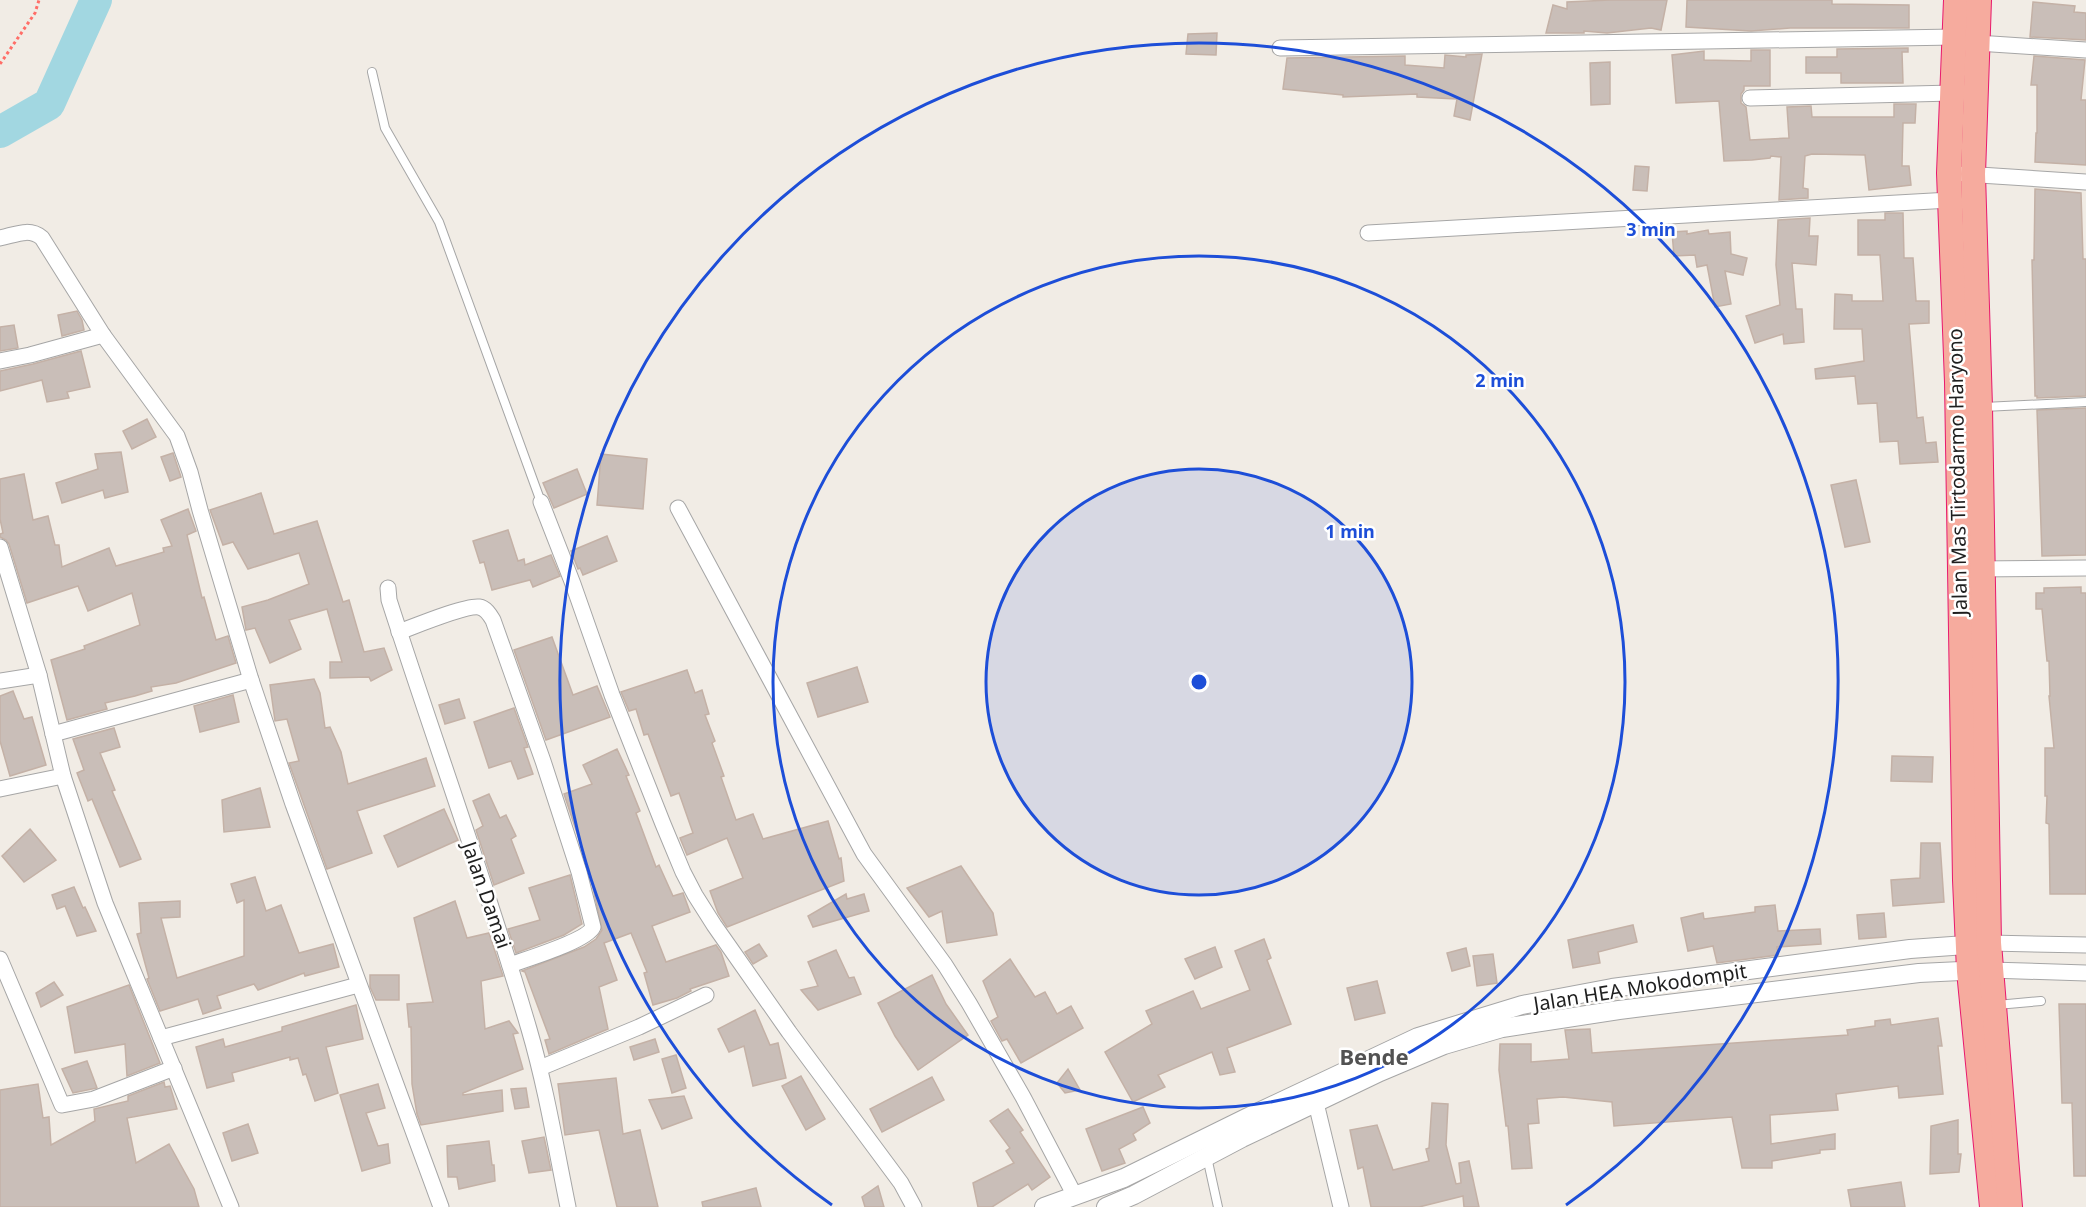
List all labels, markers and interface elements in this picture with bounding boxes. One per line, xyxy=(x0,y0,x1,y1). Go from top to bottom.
text: 3 min xyxy=(1626,217,1676,241)
street label: Jalan Mas Tirtodarmo Haryono xyxy=(1941,328,1973,618)
text: 2 min xyxy=(1475,368,1525,392)
text: 1 min xyxy=(1325,519,1375,543)
centre of rings xyxy=(1189,672,1209,692)
street label: Jalan Damai xyxy=(455,836,518,952)
street label: Jalan HEA Mokodompit xyxy=(1530,957,1748,1017)
district label: Bende xyxy=(1339,1041,1409,1071)

